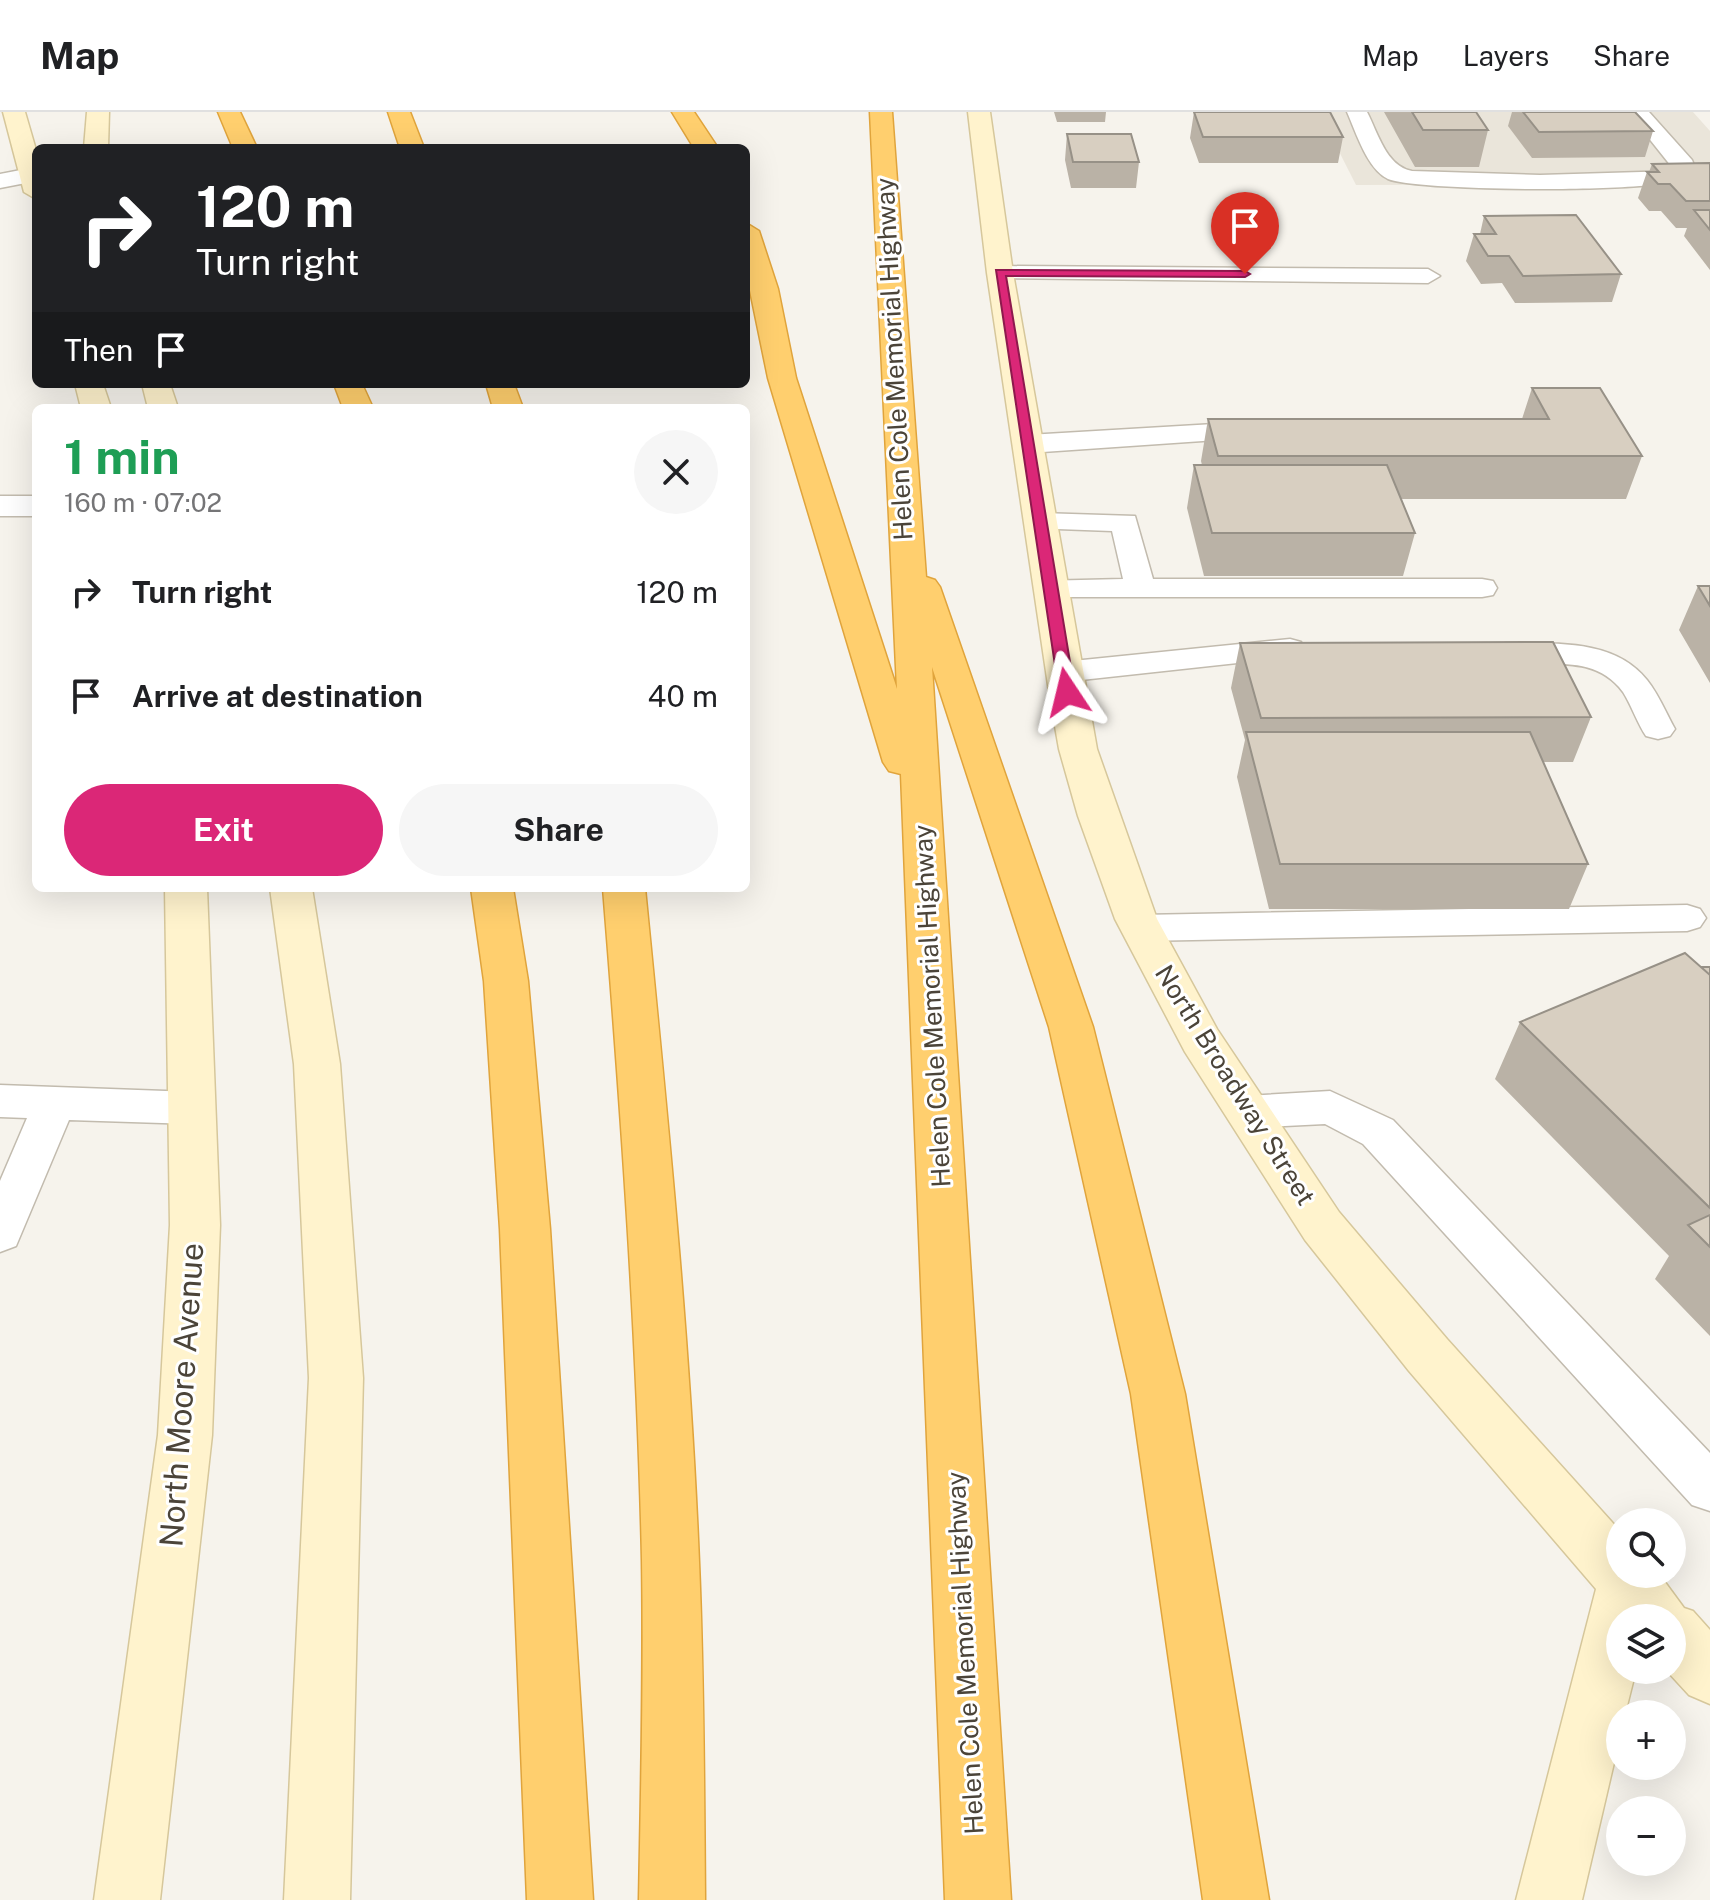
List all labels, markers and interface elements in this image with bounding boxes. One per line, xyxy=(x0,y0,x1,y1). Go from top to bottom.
text: Map xyxy=(40,33,119,78)
text: Map xyxy=(1362,39,1419,72)
text: Layers xyxy=(1463,39,1549,72)
text: Share xyxy=(1593,39,1670,72)
text: 120 m xyxy=(196,174,354,240)
icon: right xyxy=(64,176,168,280)
street label: Helen Cole Memorial Highway xyxy=(869,177,918,541)
pin xyxy=(1211,192,1279,274)
icon: arrive xyxy=(1223,204,1267,248)
text: Turn right xyxy=(196,241,359,283)
icon: arrive xyxy=(149,328,193,372)
text: Then xyxy=(64,332,133,368)
text: 1 min xyxy=(64,428,180,485)
button: close xyxy=(634,430,718,514)
text: 160 m · 07:02 xyxy=(64,487,222,518)
icon: right xyxy=(64,570,108,614)
text: Turn right xyxy=(132,574,272,610)
text: 120 m xyxy=(636,574,718,610)
position arrow xyxy=(1025,650,1109,734)
icon: arrive xyxy=(64,674,108,718)
text: Arrive at destination xyxy=(132,678,423,714)
text: 40 m xyxy=(648,678,718,714)
button: Exit xyxy=(64,784,383,876)
button: Share xyxy=(399,784,718,876)
street label: Helen Cole Memorial Highway xyxy=(907,824,956,1188)
street label: North Broadway Street xyxy=(1149,959,1322,1210)
street label: North Moore Avenue xyxy=(152,1242,211,1548)
street label: Helen Cole Memorial Highway xyxy=(940,1471,989,1835)
map controls xyxy=(1606,1508,1686,1876)
button: search xyxy=(1606,1508,1686,1588)
button: layers xyxy=(1606,1604,1686,1684)
button: + xyxy=(1606,1700,1686,1780)
button: − xyxy=(1606,1796,1686,1876)

